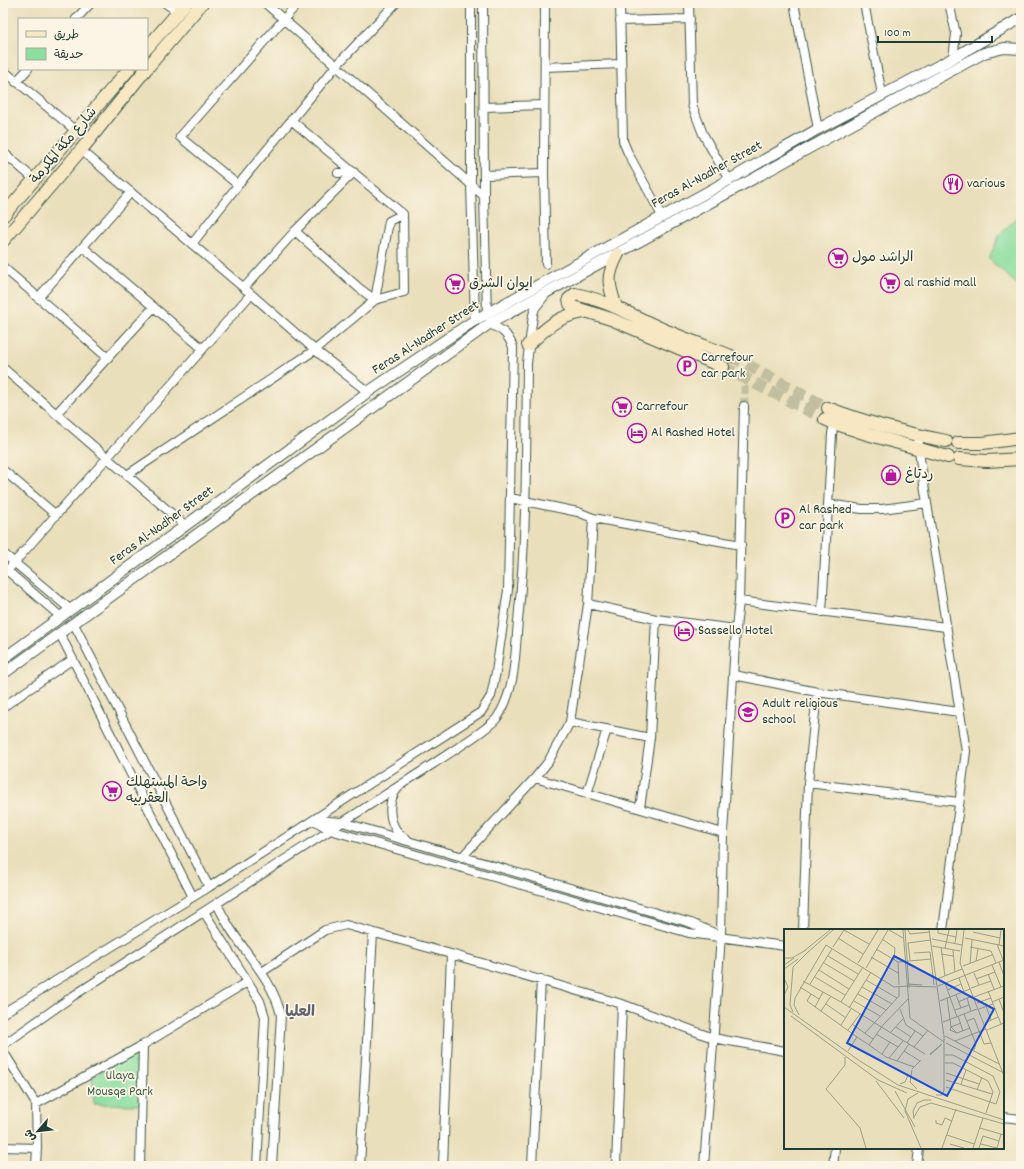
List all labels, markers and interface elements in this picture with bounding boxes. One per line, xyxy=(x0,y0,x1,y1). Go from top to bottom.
legend xyxy=(18,18,148,70)
scale bar xyxy=(878,18,992,44)
text: 100 m xyxy=(884,25,911,42)
text: طريق xyxy=(54,27,79,44)
text: حديقة xyxy=(54,47,83,64)
street label: شارع مكة المكرمة xyxy=(26,103,102,189)
street label: Feras Al-Nadher Street xyxy=(648,136,766,214)
restaurant icon: various xyxy=(942,173,964,195)
place label: various xyxy=(967,174,1005,194)
supermarket icon: الراشد مول xyxy=(827,247,849,269)
place label: الراشد مول xyxy=(852,248,913,268)
supermarket icon: al rashid mall xyxy=(879,272,901,294)
supermarket icon: ايوان الشرق xyxy=(444,273,466,295)
place label: al rashid mall xyxy=(904,273,977,293)
place label: ايوان الشرق xyxy=(469,274,533,294)
street label: Feras Al-Nadher Street xyxy=(369,296,483,380)
place label: Carrefour car park xyxy=(701,348,754,384)
parking icon: Carrefour car park xyxy=(676,355,698,377)
supermarket icon: Carrefour xyxy=(611,396,633,418)
place label: Carrefour xyxy=(636,397,689,417)
hotel icon: Al Rashed Hotel xyxy=(626,422,648,444)
place label: Al Rashed Hotel xyxy=(651,423,736,443)
shop icon: ردتاغ xyxy=(880,464,902,486)
place label: ردتاغ xyxy=(905,465,933,485)
street label: Feras Al-Nadher Street xyxy=(106,481,218,571)
place label: Al Rashed car park xyxy=(799,500,852,536)
parking icon: Al Rashed car park xyxy=(774,507,796,529)
hotel icon: Sassello Hotel xyxy=(673,620,695,642)
place label: Sassello Hotel xyxy=(698,621,774,641)
place label: Adult religious school xyxy=(762,694,838,730)
school or university icon: Adult religious school xyxy=(737,701,759,723)
place label: واحة المستهلك العقربيه xyxy=(126,773,208,809)
supermarket icon: واحة المستهلك العقربيه xyxy=(101,780,123,802)
inset map xyxy=(784,929,1004,1149)
district label: العليا xyxy=(285,1002,315,1024)
park label: Ulaya Mousqe Park xyxy=(87,1066,153,1102)
north arrow xyxy=(18,1111,58,1151)
text: ش xyxy=(21,1126,41,1144)

